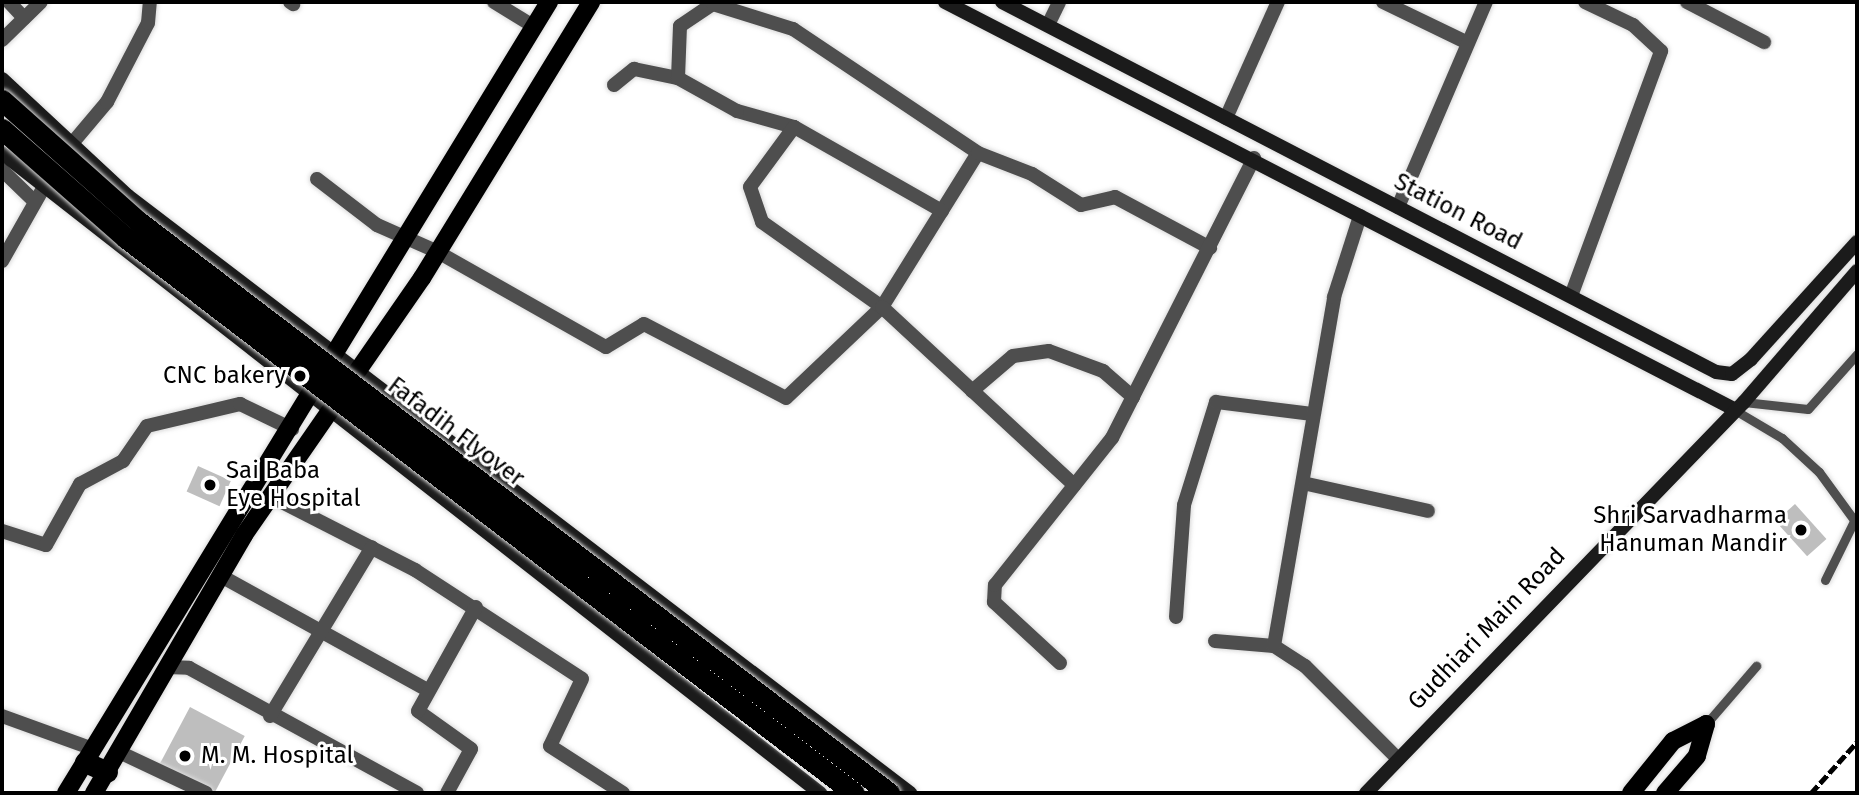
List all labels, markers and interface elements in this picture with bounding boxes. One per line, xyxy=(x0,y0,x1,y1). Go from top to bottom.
street label: Station Road xyxy=(1389,167,1527,257)
place label: CNC bakery xyxy=(163,362,286,390)
marker: CNC bakery xyxy=(292,368,308,384)
street label: Fafadih Flyover xyxy=(382,371,530,493)
place label: Sai Baba Eye Hospital xyxy=(226,457,360,513)
marker: Sai Baba Eye Hospital xyxy=(200,475,220,495)
place label: Shri Sarvadharma Hanuman Mandir xyxy=(1593,502,1787,558)
marker: Shri Sarvadharma Hanuman Mandir xyxy=(1793,522,1809,538)
street label: Gudhiari Main Road xyxy=(1402,542,1572,716)
place label: M. M. Hospital xyxy=(201,742,353,770)
marker: M. M. Hospital xyxy=(175,746,195,766)

